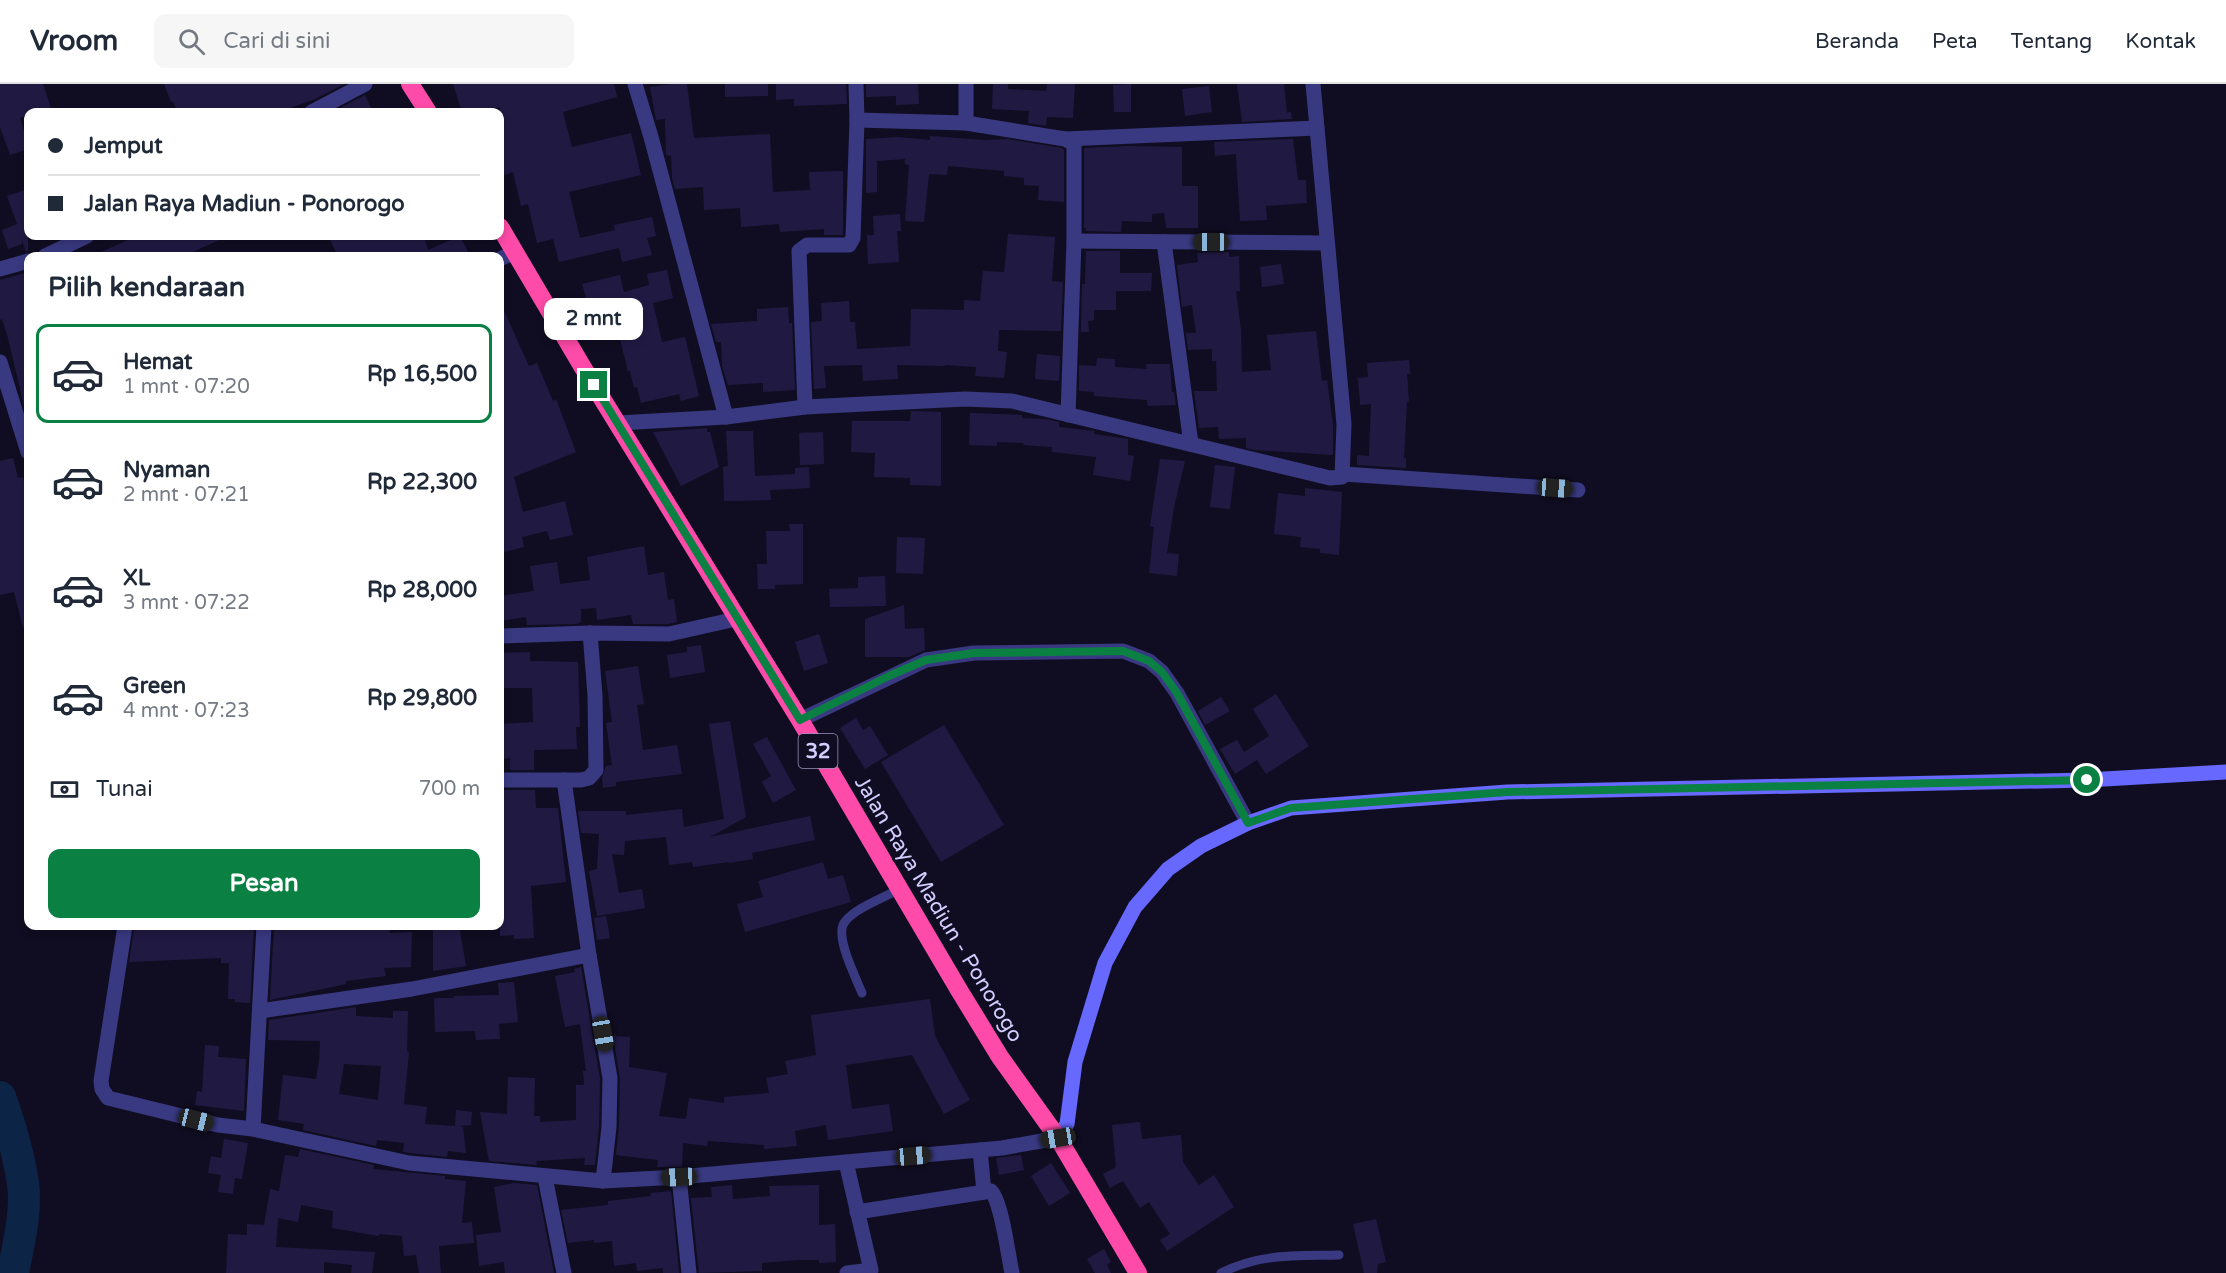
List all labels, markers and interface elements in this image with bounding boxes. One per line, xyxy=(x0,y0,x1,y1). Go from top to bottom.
search box xyxy=(154,14,574,68)
text: Vroom xyxy=(30,24,118,58)
icon: search xyxy=(175,25,208,58)
text: Cari di sini xyxy=(223,28,331,54)
text: Beranda xyxy=(1815,29,1899,54)
text: Peta xyxy=(1932,29,1978,54)
text: Tentang xyxy=(2011,29,2092,54)
text: Kontak xyxy=(2125,29,2196,54)
text: Jemput xyxy=(84,133,163,159)
text: Jalan Raya Madiun - Ponorogo xyxy=(84,191,405,217)
car xyxy=(1193,233,1229,251)
text: Pilih kendaraan xyxy=(48,271,245,304)
callout: 2 mnt xyxy=(544,298,644,340)
text: 2 mnt xyxy=(566,307,621,331)
icon: car xyxy=(51,347,105,401)
text: Hemat xyxy=(123,349,192,375)
text: Rp 16,500 xyxy=(367,361,477,387)
route end xyxy=(580,371,607,398)
text: 1 mnt · 07:20 xyxy=(123,375,250,399)
icon: car xyxy=(51,455,105,509)
text: Nyaman xyxy=(123,457,210,483)
text: Rp 22,300 xyxy=(367,469,477,495)
car xyxy=(1536,478,1574,498)
text: 2 mnt · 07:21 xyxy=(123,483,250,507)
icon: car xyxy=(51,563,105,617)
text: XL xyxy=(123,565,150,591)
text: Rp 28,000 xyxy=(367,577,477,603)
text: 3 mnt · 07:22 xyxy=(123,591,250,615)
icon: car xyxy=(51,671,105,725)
text: Green xyxy=(123,673,186,699)
text: Rp 29,800 xyxy=(367,685,477,711)
text: 4 mnt · 07:23 xyxy=(123,699,250,723)
road number: 32 xyxy=(798,734,838,768)
route start xyxy=(2073,766,2100,793)
street label: Jalan Raya Madiun - Ponorogo xyxy=(849,772,1028,1047)
icon: cash xyxy=(48,773,81,806)
text: Tunai xyxy=(96,776,153,802)
text: 700 m xyxy=(419,777,480,801)
button: Pesan xyxy=(48,849,480,918)
car xyxy=(591,1015,615,1053)
car xyxy=(176,1107,216,1133)
car xyxy=(1039,1126,1077,1150)
car xyxy=(894,1145,932,1167)
car xyxy=(661,1167,697,1187)

